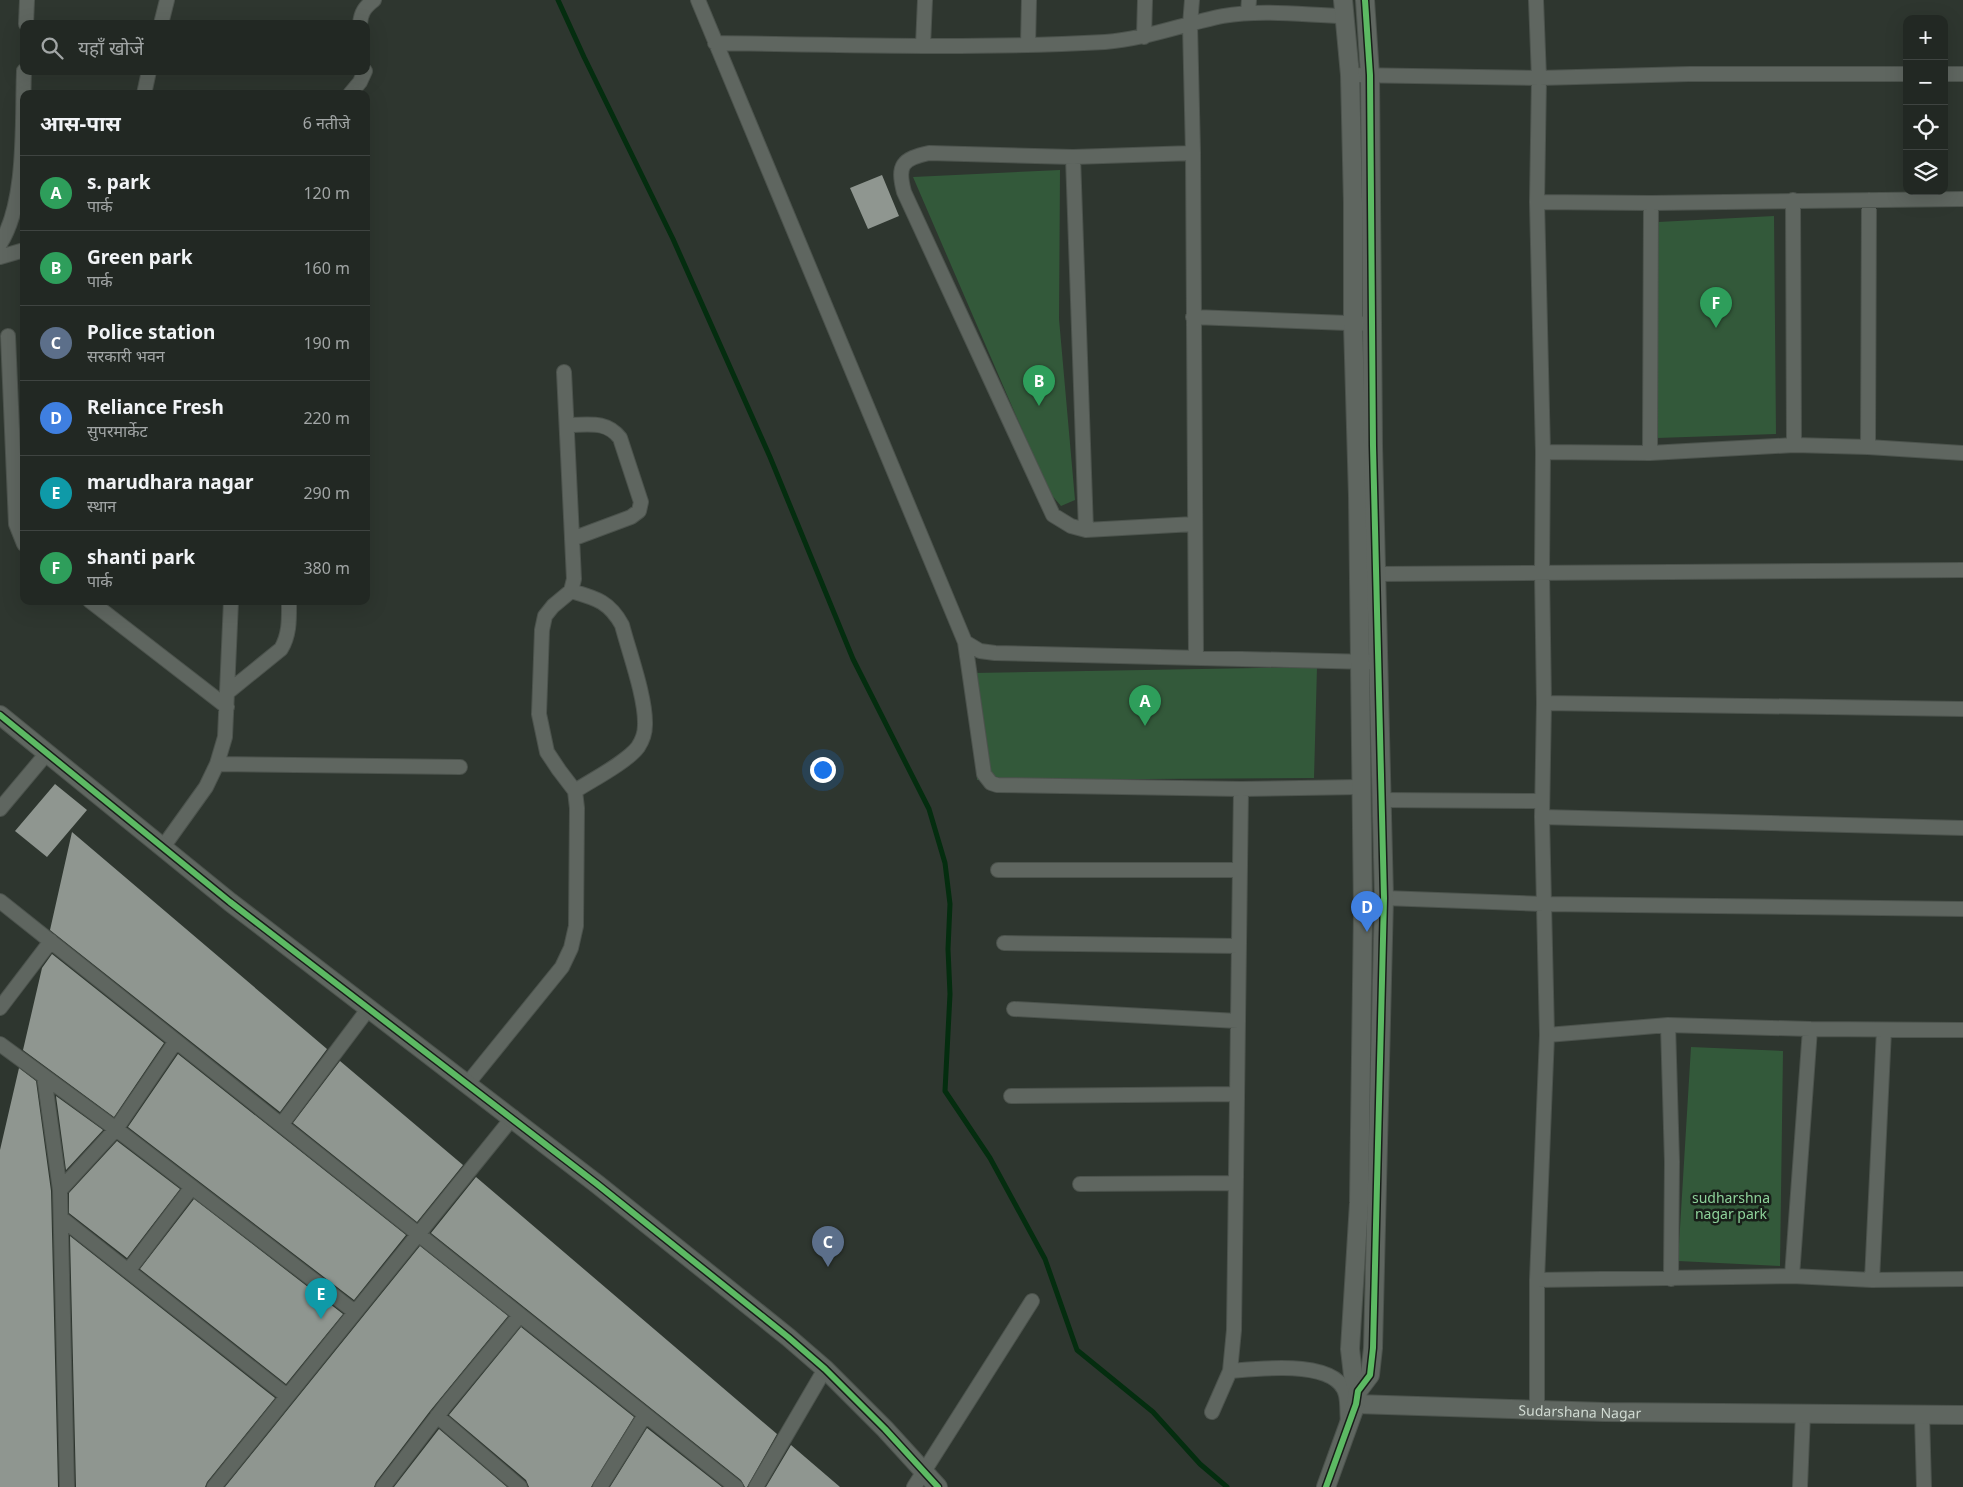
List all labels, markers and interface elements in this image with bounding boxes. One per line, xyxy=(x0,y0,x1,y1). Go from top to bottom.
map controls xyxy=(1903,15,1948,195)
button: + xyxy=(1903,15,1948,60)
search box xyxy=(20,20,370,75)
icon: search xyxy=(38,34,66,62)
text: यहाँ खोजें xyxy=(78,35,144,61)
button: − xyxy=(1903,60,1948,105)
button: locate xyxy=(1903,105,1948,150)
text: आस-पास xyxy=(40,109,121,137)
text: 6 नतीजे xyxy=(303,112,350,134)
button: layers xyxy=(1903,150,1948,195)
text: s. park xyxy=(87,169,150,195)
text: A xyxy=(50,182,62,204)
text: 120 m xyxy=(303,182,350,204)
text: पार्क xyxy=(87,195,113,217)
text: Green park xyxy=(87,244,193,270)
text: B xyxy=(51,257,61,279)
text: 160 m xyxy=(303,257,350,279)
text: पार्क xyxy=(87,270,113,292)
pin: F xyxy=(1700,287,1732,328)
text: Police station xyxy=(87,319,215,345)
text: C xyxy=(51,332,61,354)
text: 190 m xyxy=(303,332,350,354)
text: सरकारी भवन xyxy=(87,345,165,367)
pin: B xyxy=(1023,365,1055,406)
text: Reliance Fresh xyxy=(87,394,224,420)
text: D xyxy=(50,407,62,429)
text: 220 m xyxy=(303,407,350,429)
text: सुपरमार्केट xyxy=(87,420,148,442)
text: marudhara nagar xyxy=(87,469,254,495)
text: E xyxy=(52,482,60,504)
text: 290 m xyxy=(303,482,350,504)
text: स्थान xyxy=(87,495,116,517)
text: shanti park xyxy=(87,544,195,570)
text: F xyxy=(52,557,60,579)
text: 380 m xyxy=(303,557,350,579)
text: पार्क xyxy=(87,570,113,592)
pin: A xyxy=(1129,685,1161,726)
your location xyxy=(810,757,836,783)
pin: D xyxy=(1351,891,1383,932)
park label: sudharshna nagar park xyxy=(1692,1188,1770,1223)
pin: C xyxy=(812,1226,844,1267)
pin: E xyxy=(305,1278,337,1319)
street label: Sudarshana Nagar xyxy=(1518,1400,1642,1422)

